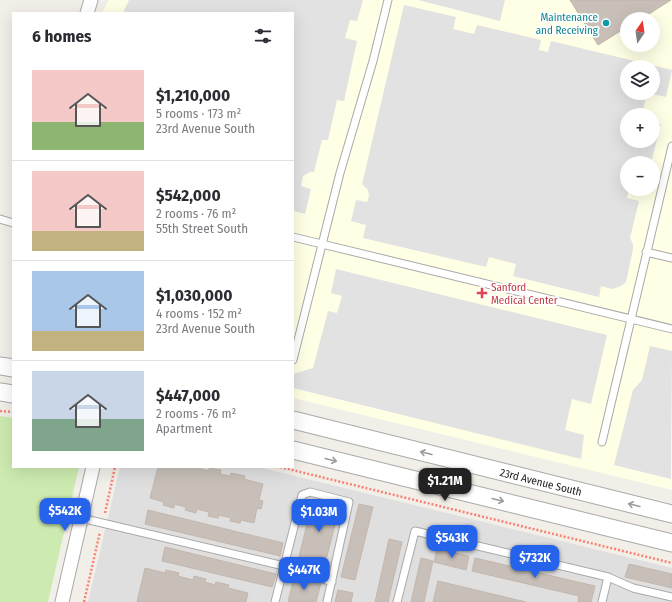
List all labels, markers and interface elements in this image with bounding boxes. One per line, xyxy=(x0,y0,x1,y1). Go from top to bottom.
place label: Maintenance and Receiving xyxy=(536,11,599,37)
north arrow xyxy=(620,12,660,52)
map controls xyxy=(620,12,660,196)
marker: Maintenance and Receiving xyxy=(601,18,611,28)
icon: filters xyxy=(252,25,274,47)
text: 6 homes xyxy=(32,26,91,47)
button: layers xyxy=(620,60,660,100)
text: $1,210,000 xyxy=(156,85,230,106)
icon: home xyxy=(64,86,112,134)
text: 5 rooms · 173 m² xyxy=(156,106,241,121)
button: + xyxy=(620,108,660,148)
text: 23rd Avenue South xyxy=(156,121,255,136)
button: − xyxy=(620,156,660,196)
text: $542,000 xyxy=(156,185,221,206)
icon: home xyxy=(64,187,112,235)
text: 2 rooms · 76 m² xyxy=(156,206,236,221)
text: 55th Street South xyxy=(156,221,248,236)
place label: Sanford Medical Center xyxy=(491,281,558,307)
text: $1,030,000 xyxy=(156,285,233,306)
icon: home xyxy=(64,287,112,335)
marker: Sanford Medical Center xyxy=(476,287,488,299)
text: 4 rooms · 152 m² xyxy=(156,306,242,321)
text: 23rd Avenue South xyxy=(156,321,255,336)
text: $447,000 xyxy=(156,385,220,406)
icon: home xyxy=(64,387,112,435)
text: 2 rooms · 76 m² xyxy=(156,406,236,421)
text: Apartment xyxy=(156,421,212,436)
one-way arrow xyxy=(420,449,433,457)
one-way arrow xyxy=(324,456,337,464)
street label: 23rd Avenue South xyxy=(499,466,583,499)
pin: $1.21M xyxy=(412,468,478,502)
text: $1.21M xyxy=(427,473,463,488)
one-way arrow xyxy=(491,497,504,505)
pin: $542K xyxy=(37,498,93,532)
pin: $1.03M xyxy=(286,499,352,533)
one-way arrow xyxy=(628,500,641,508)
text: $542K xyxy=(49,503,81,518)
text: $1.03M xyxy=(301,504,337,519)
pin: $543K xyxy=(424,525,480,559)
text: $543K xyxy=(435,530,469,545)
pin: $732K xyxy=(507,545,563,579)
text: $732K xyxy=(519,550,551,565)
pin: $447K xyxy=(276,557,332,591)
text: $447K xyxy=(288,562,320,577)

